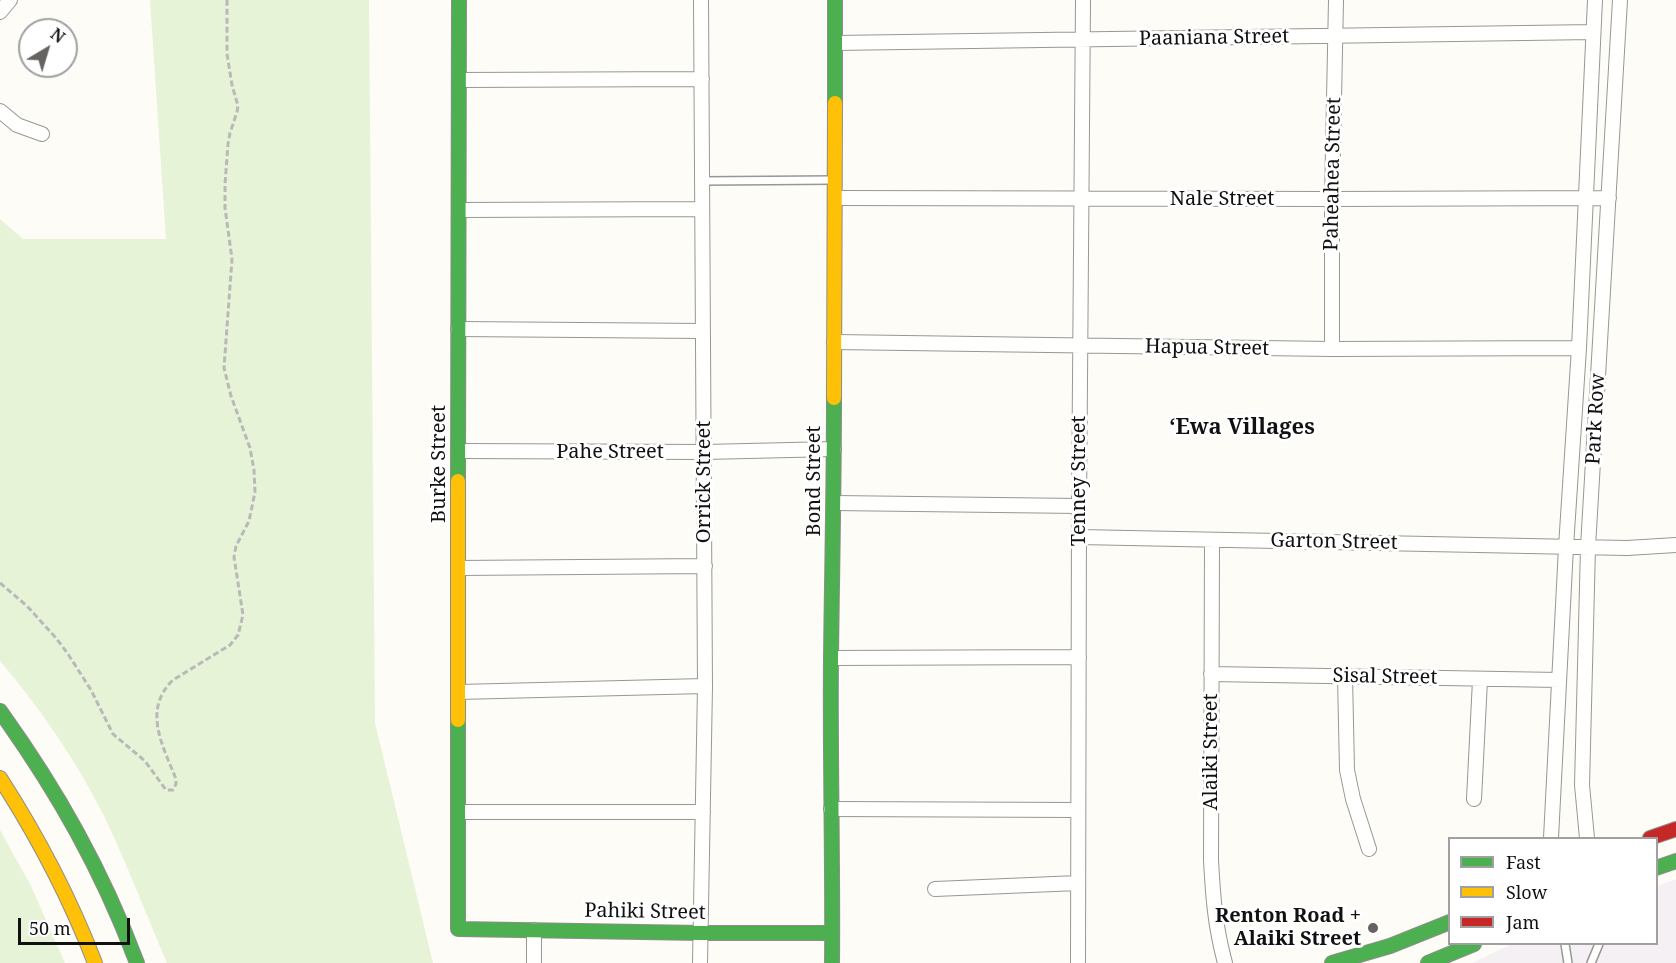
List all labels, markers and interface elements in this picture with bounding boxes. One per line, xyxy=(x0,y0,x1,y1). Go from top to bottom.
north arrow xyxy=(18,18,78,78)
text: N xyxy=(46,23,70,48)
street label: Paaniana Street xyxy=(1139,25,1289,51)
street label: Paheahea Street xyxy=(1320,97,1346,251)
street label: Nale Street xyxy=(1170,187,1274,211)
street label: Hapua Street xyxy=(1145,335,1269,361)
street label: Park Row xyxy=(1582,373,1610,465)
street label: Burke Street xyxy=(427,405,451,523)
district label: ‘Ewa Villages xyxy=(1169,415,1315,441)
street label: Tenney Street xyxy=(1067,416,1091,546)
street label: Orrick Street xyxy=(692,421,716,543)
street label: Bond Street xyxy=(802,426,826,536)
street label: Pahe Street xyxy=(556,440,664,464)
street label: Garton Street xyxy=(1270,529,1398,555)
street label: Sisal Street xyxy=(1332,664,1438,690)
street label: Alaiki Street xyxy=(1199,693,1223,811)
legend xyxy=(1448,837,1658,945)
text: Fast xyxy=(1506,850,1541,874)
text: Slow xyxy=(1506,880,1547,904)
street label: Pahiki Street xyxy=(584,899,706,925)
place label: Renton Road + Alaiki Street xyxy=(1215,904,1361,951)
scale bar xyxy=(21,906,134,944)
text: Jam xyxy=(1506,910,1540,934)
text: 50 m xyxy=(29,916,71,940)
marker: Renton Road + Alaiki Street xyxy=(1366,921,1380,935)

